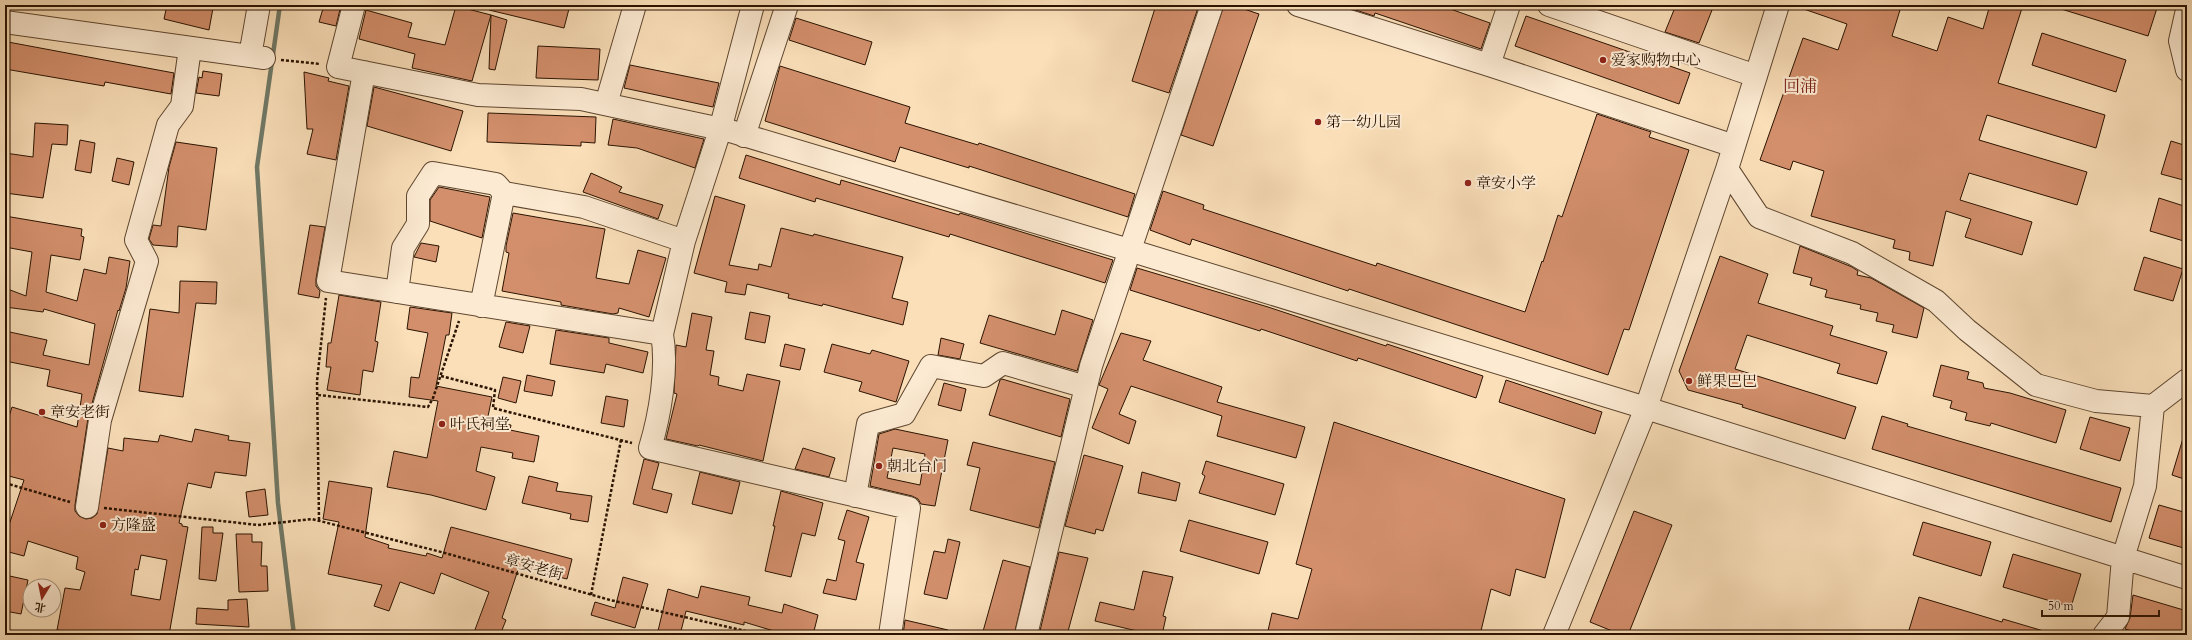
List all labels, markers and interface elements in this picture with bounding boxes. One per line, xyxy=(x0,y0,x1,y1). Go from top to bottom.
place label: 爱家购物中心 xyxy=(1611,50,1701,70)
marker: 爱家购物中心 xyxy=(1598,55,1608,65)
district label: 回浦 xyxy=(1783,75,1817,98)
place label: 第一幼儿园 xyxy=(1326,112,1401,132)
marker: 第一幼儿园 xyxy=(1313,117,1323,127)
place label: 章安小学 xyxy=(1476,173,1536,193)
marker: 章安小学 xyxy=(1463,178,1473,188)
place label: 鲜果巴巴 xyxy=(1697,371,1757,391)
marker: 鲜果巴巴 xyxy=(1684,376,1694,386)
place label: 章安老街 xyxy=(50,402,110,422)
marker: 章安老街 xyxy=(37,407,47,417)
place label: 叶氏祠堂 xyxy=(450,414,510,434)
marker: 叶氏祠堂 xyxy=(437,419,447,429)
place label: 朝北台门 xyxy=(887,456,947,476)
marker: 朝北台门 xyxy=(874,461,884,471)
place label: 方隆盛 xyxy=(111,515,156,535)
marker: 方隆盛 xyxy=(98,520,108,530)
street label: 章安老街 xyxy=(502,549,566,585)
north arrow xyxy=(22,578,62,618)
scale bar xyxy=(2042,592,2159,618)
text: 50 m xyxy=(2048,598,2075,614)
text: 北 xyxy=(34,599,47,616)

